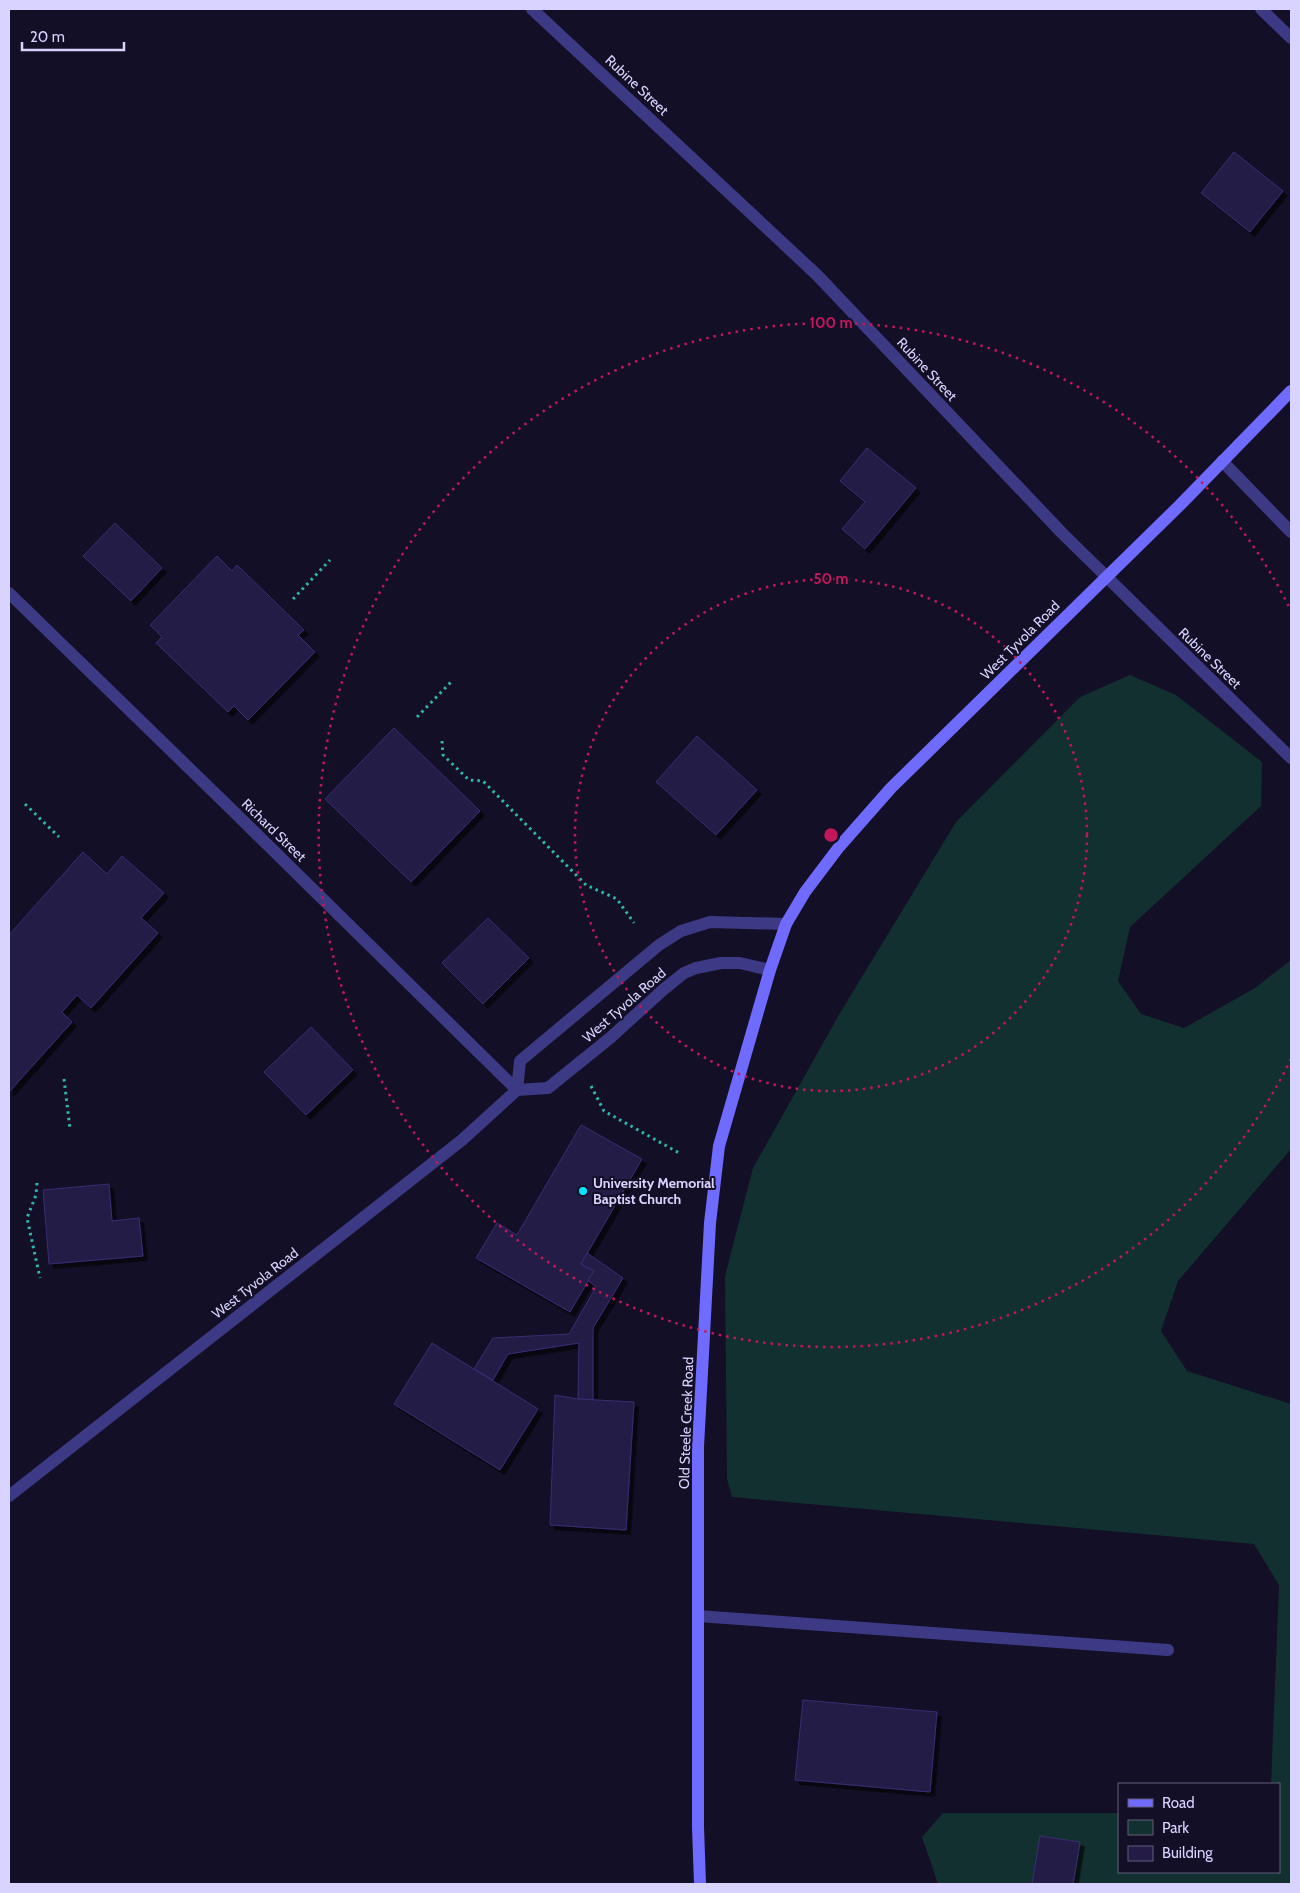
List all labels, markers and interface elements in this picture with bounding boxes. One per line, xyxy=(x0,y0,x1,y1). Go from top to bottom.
scale bar xyxy=(22,20,125,52)
text: 20 m xyxy=(30,28,65,46)
street label: Rubine Street xyxy=(601,51,673,119)
text: 100 m xyxy=(809,314,853,332)
street label: Rubine Street xyxy=(893,333,961,405)
text: 50 m xyxy=(813,570,849,588)
street label: West Tyvola Road xyxy=(977,597,1063,683)
street label: Rubine Street xyxy=(1175,624,1245,693)
street label: Richard Street xyxy=(238,795,310,866)
centre of rings xyxy=(822,826,840,844)
street label: West Tyvola Road xyxy=(579,964,669,1046)
place label: University Memorial Baptist Church xyxy=(593,1174,715,1208)
marker: University Memorial Baptist Church xyxy=(577,1185,589,1197)
street label: West Tyvola Road xyxy=(208,1244,302,1322)
street label: Old Steele Creek Road xyxy=(675,1357,697,1489)
legend xyxy=(1118,1783,1280,1873)
text: Road xyxy=(1162,1794,1195,1812)
text: Park xyxy=(1162,1819,1189,1837)
text: Building xyxy=(1162,1844,1213,1862)

